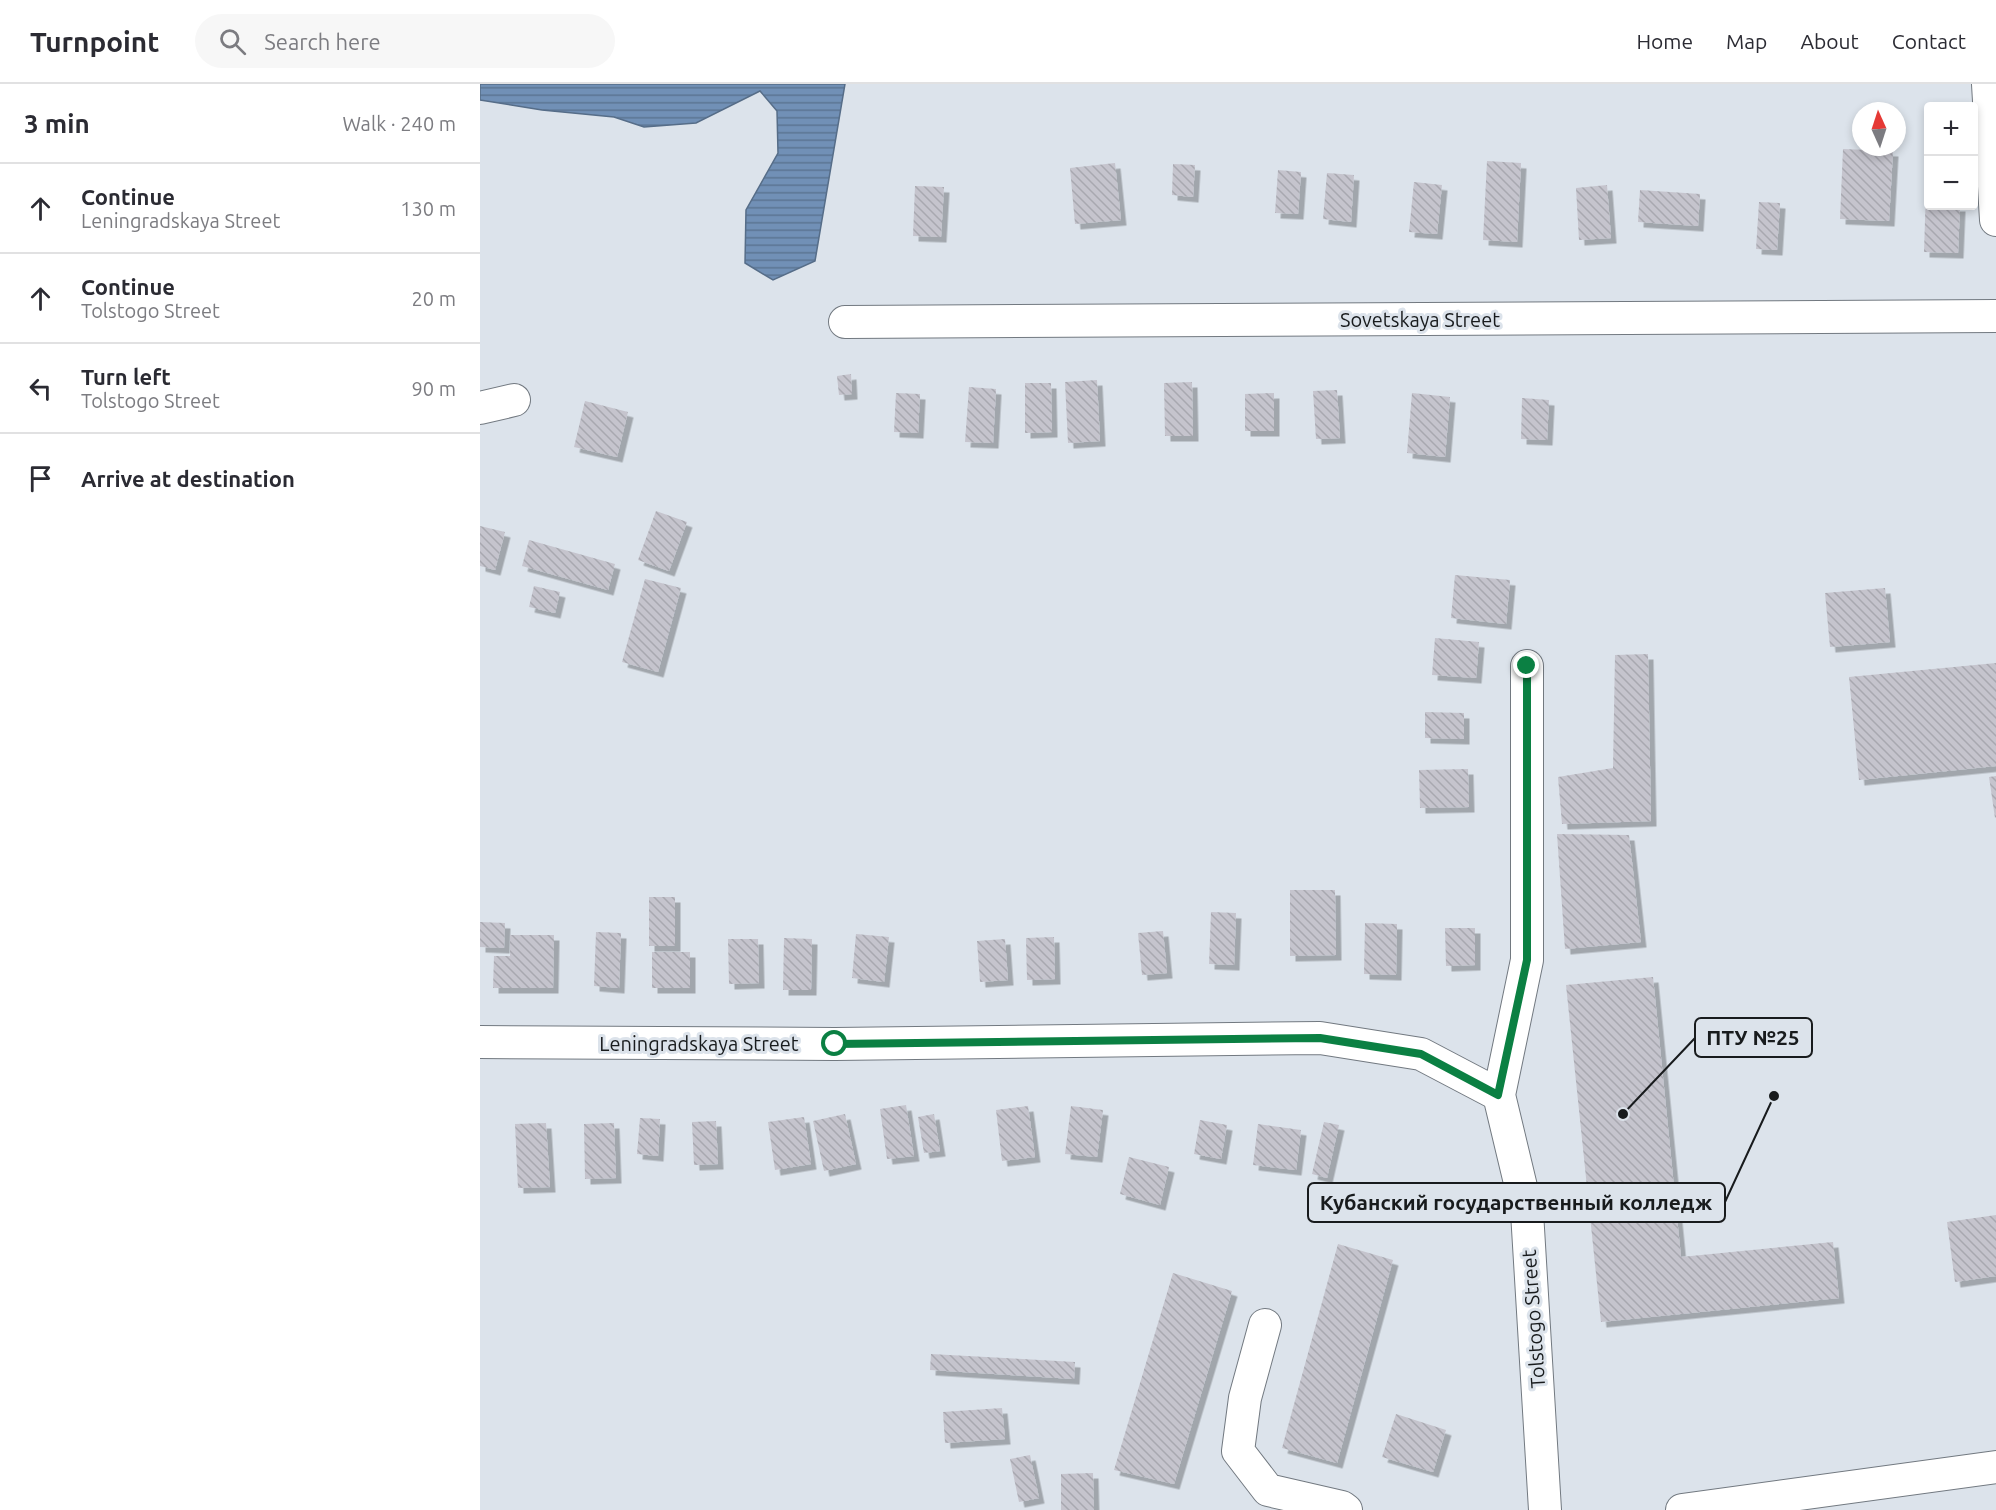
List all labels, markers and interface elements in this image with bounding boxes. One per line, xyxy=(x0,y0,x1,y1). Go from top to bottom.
search box xyxy=(195,14,615,68)
icon: search xyxy=(216,25,249,58)
text: Turnpoint xyxy=(30,26,159,57)
text: Search here xyxy=(264,29,381,54)
text: Home xyxy=(1636,29,1693,53)
text: Map xyxy=(1726,29,1767,53)
text: About xyxy=(1800,29,1859,53)
text: Contact xyxy=(1892,29,1966,53)
north arrow xyxy=(1852,102,1906,156)
map controls xyxy=(1924,102,1978,210)
button: + xyxy=(1924,102,1978,156)
text: 3 min xyxy=(24,109,90,138)
text: Walk · 240 m xyxy=(343,112,456,135)
button: − xyxy=(1924,156,1978,210)
text: Continue xyxy=(81,184,175,209)
icon: ahead xyxy=(24,192,57,225)
text: 130 m xyxy=(400,197,456,220)
text: Leningradskaya Street xyxy=(81,209,280,232)
text: Continue xyxy=(81,274,175,299)
icon: ahead xyxy=(24,282,57,315)
text: 20 m xyxy=(412,287,456,310)
text: Tolstogo Street xyxy=(81,299,220,322)
street label: Sovetskaya Street xyxy=(1340,308,1500,331)
text: Turn left xyxy=(81,364,171,389)
icon: left xyxy=(24,372,57,405)
text: 90 m xyxy=(412,377,456,400)
text: Tolstogo Street xyxy=(81,389,220,412)
icon: arrive xyxy=(24,462,57,495)
text: Arrive at destination xyxy=(81,466,295,491)
route end xyxy=(1513,652,1539,678)
callout: ПТУ №25 xyxy=(1695,1018,1812,1057)
text: ПТУ №25 xyxy=(1706,1025,1800,1049)
route start xyxy=(821,1030,847,1056)
street label: Leningradskaya Street xyxy=(599,1032,799,1055)
callout: Кубанский государственный колледж xyxy=(1308,1183,1725,1222)
text: Кубанский государственный колледж xyxy=(1320,1190,1713,1214)
street label: Tolstogo Street xyxy=(1517,1249,1549,1389)

